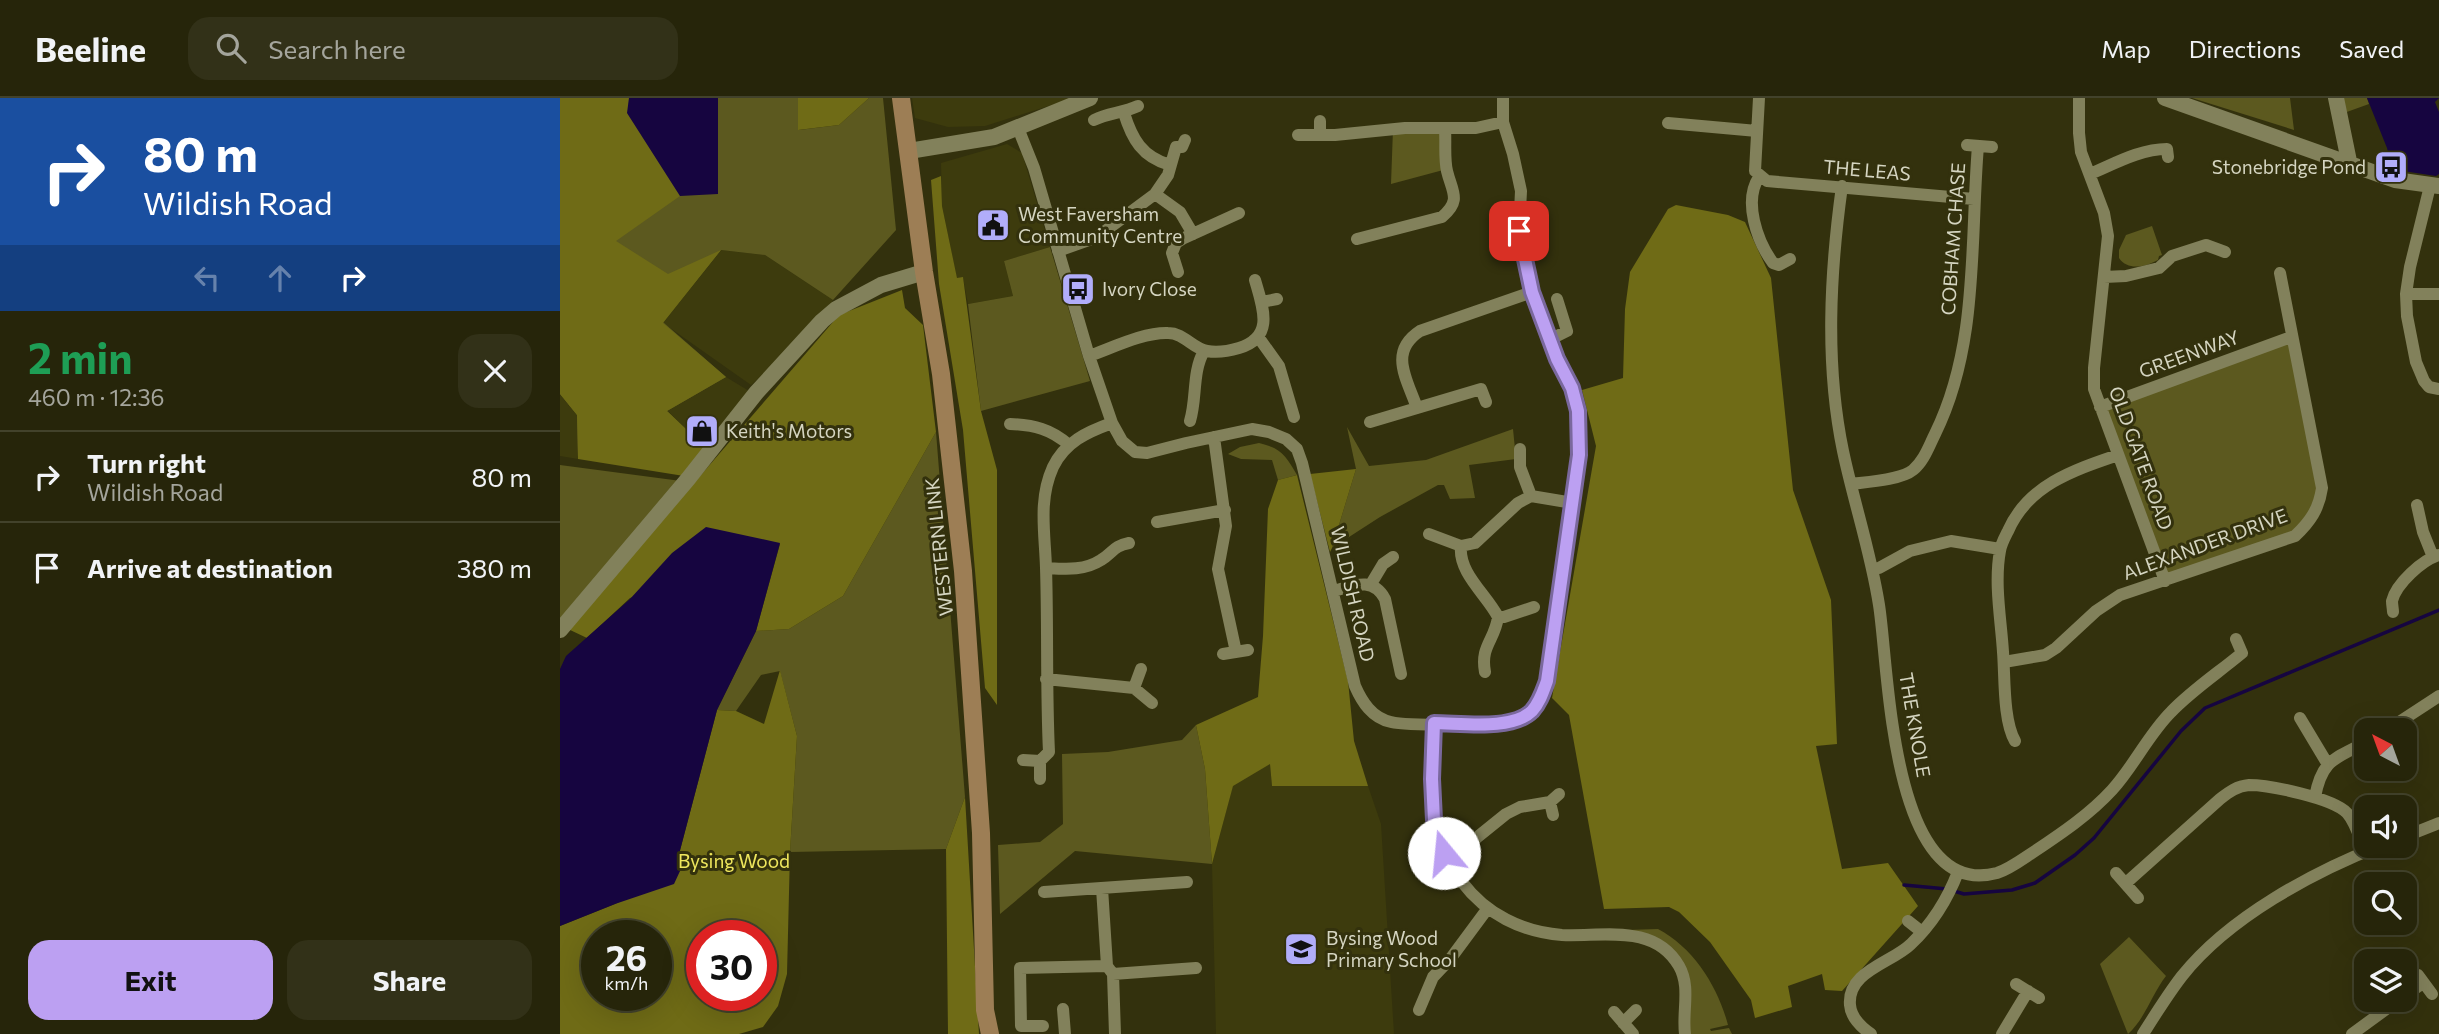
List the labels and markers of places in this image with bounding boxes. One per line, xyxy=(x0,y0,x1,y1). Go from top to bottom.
bus stop icon: Stonebridge Pond xyxy=(2372,148,2410,186)
place label: Stonebridge Pond xyxy=(2212,155,2366,178)
pin xyxy=(1489,201,1549,261)
place label: West Faversham Community Centre xyxy=(1018,202,1182,247)
public building icon: West Faversham Community Centre xyxy=(974,206,1012,244)
bus stop icon: Ivory Close xyxy=(1059,270,1097,308)
place label: Ivory Close xyxy=(1102,277,1197,300)
shop icon: Keith's Motors xyxy=(683,412,721,450)
place label: Keith's Motors xyxy=(726,419,852,442)
place label: Bysing Wood Primary School xyxy=(1326,926,1457,971)
school or university icon: Bysing Wood Primary School xyxy=(1282,930,1320,968)

